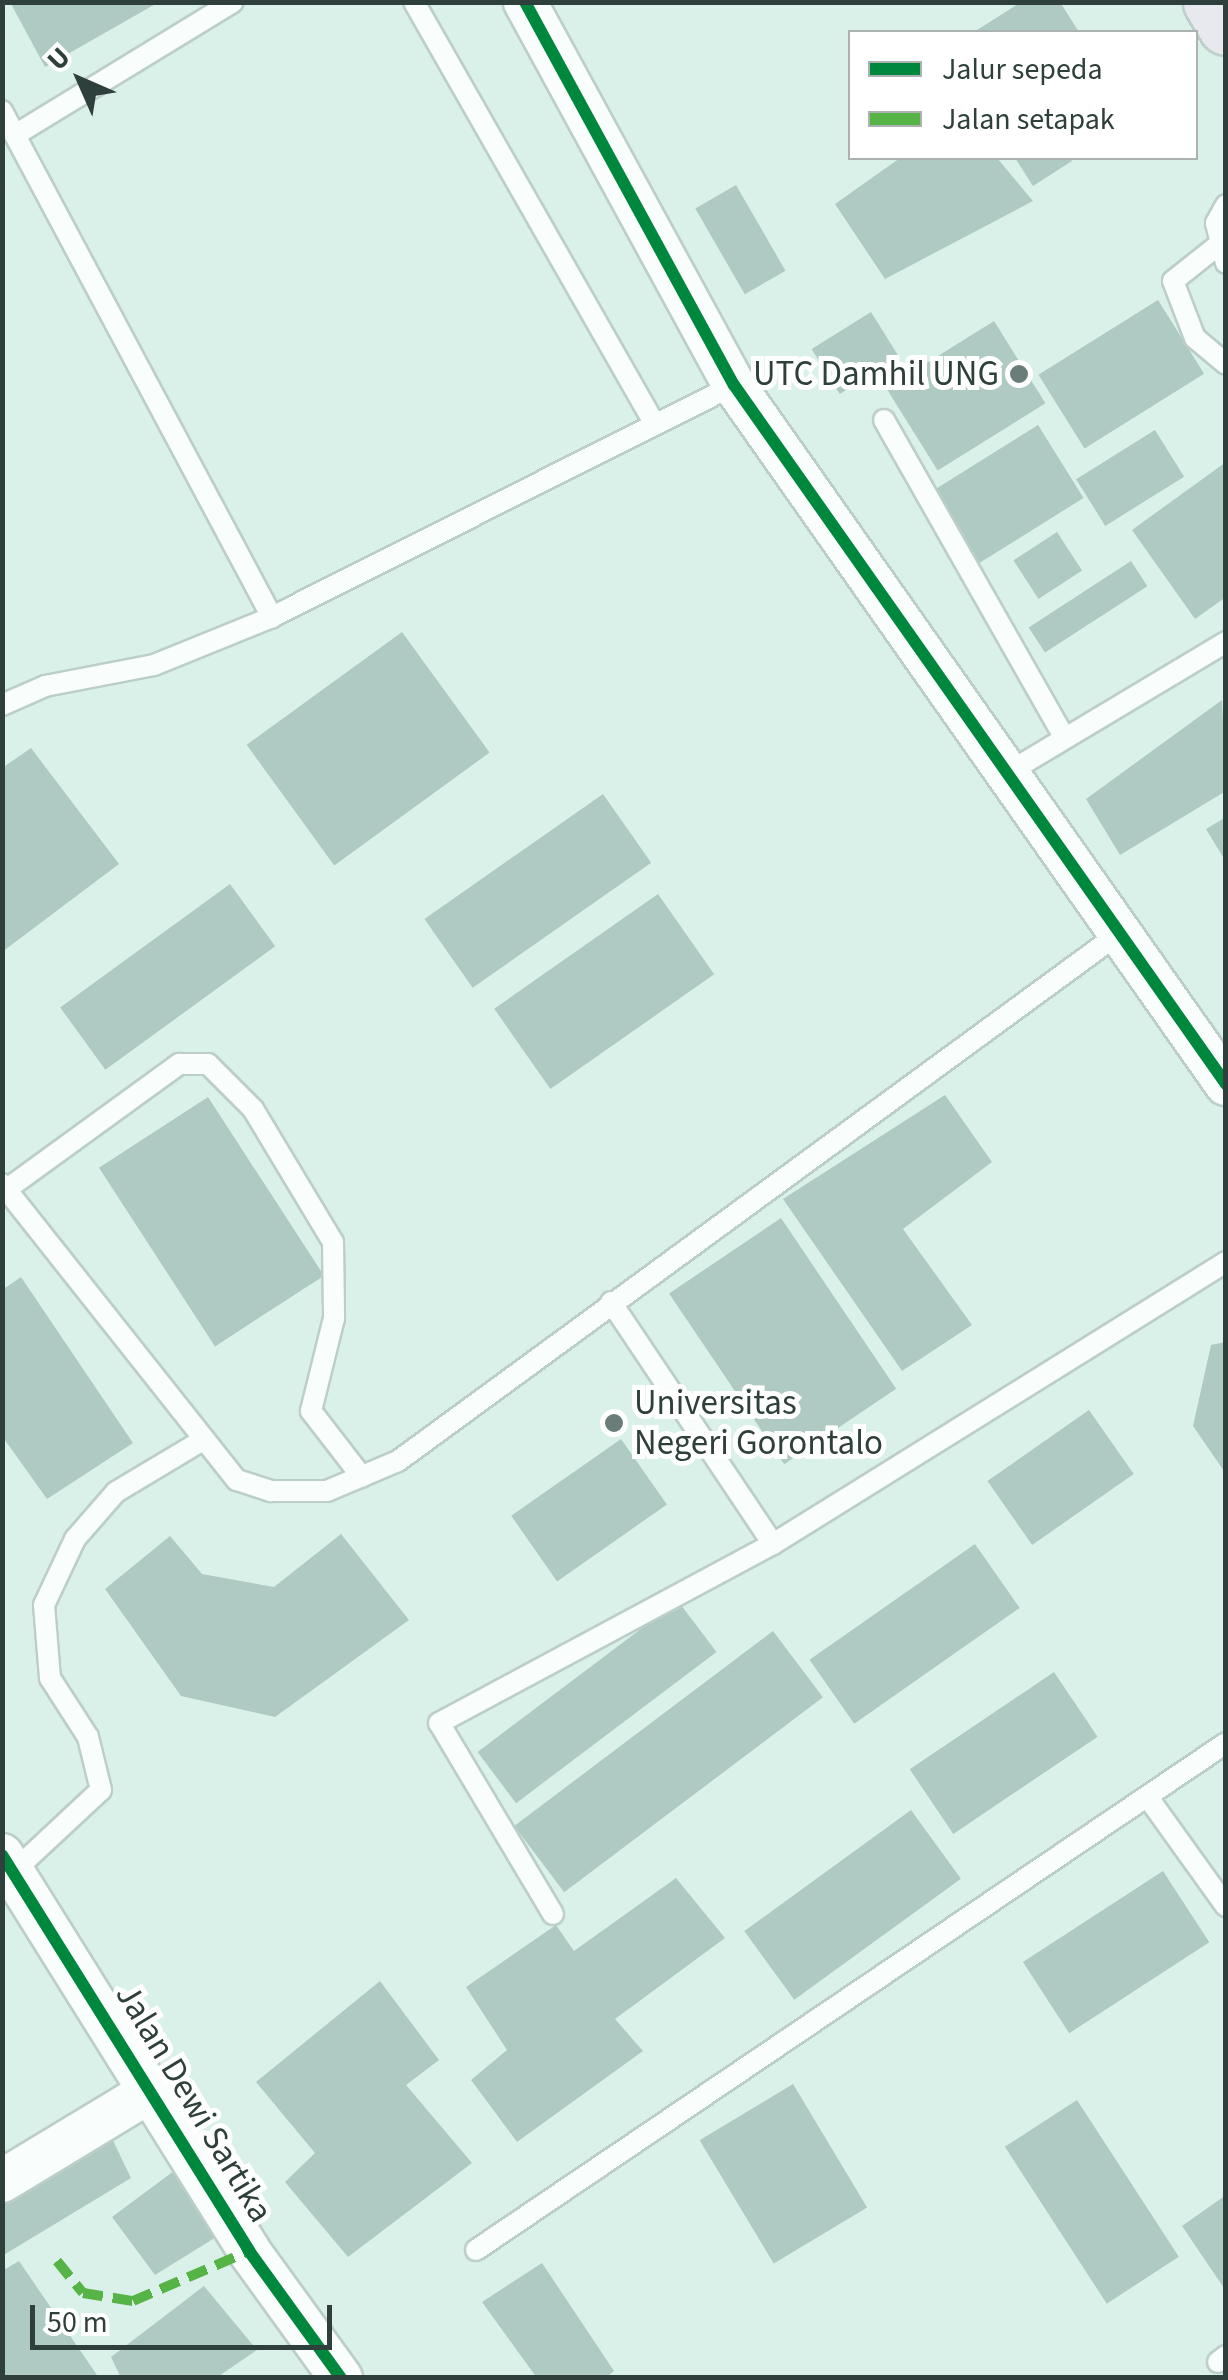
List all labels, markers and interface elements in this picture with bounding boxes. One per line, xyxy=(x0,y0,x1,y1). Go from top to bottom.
north arrow xyxy=(30,30,130,130)
legend xyxy=(848,30,1198,160)
text: U xyxy=(38,38,80,80)
text: Jalur sepeda xyxy=(942,48,1103,91)
text: Jalan setapak xyxy=(942,98,1115,141)
place label: UTC Damhil UNG xyxy=(753,353,999,395)
marker: UTC Damhil UNG xyxy=(1008,363,1030,385)
place label: Universitas Negeri Gorontalo xyxy=(634,1382,883,1464)
marker: Universitas Negeri Gorontalo xyxy=(603,1412,625,1434)
street label: Jalan Dewi Sartika xyxy=(106,1976,282,2230)
scale bar xyxy=(35,2285,338,2347)
text: 50 m xyxy=(47,2301,108,2344)

